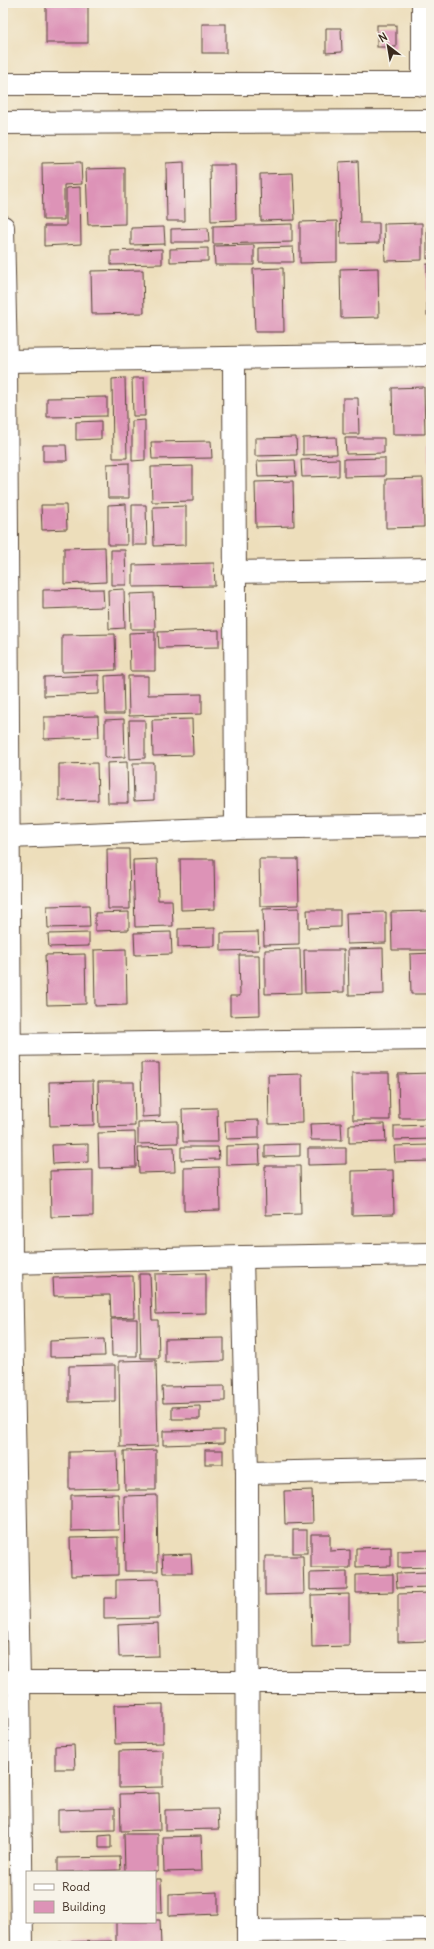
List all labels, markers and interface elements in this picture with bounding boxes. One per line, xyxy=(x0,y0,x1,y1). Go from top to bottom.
north arrow xyxy=(368,26,408,66)
text: N xyxy=(376,29,390,45)
legend xyxy=(26,1871,156,1923)
text: Road xyxy=(62,1879,90,1894)
text: Building xyxy=(62,1899,106,1914)

